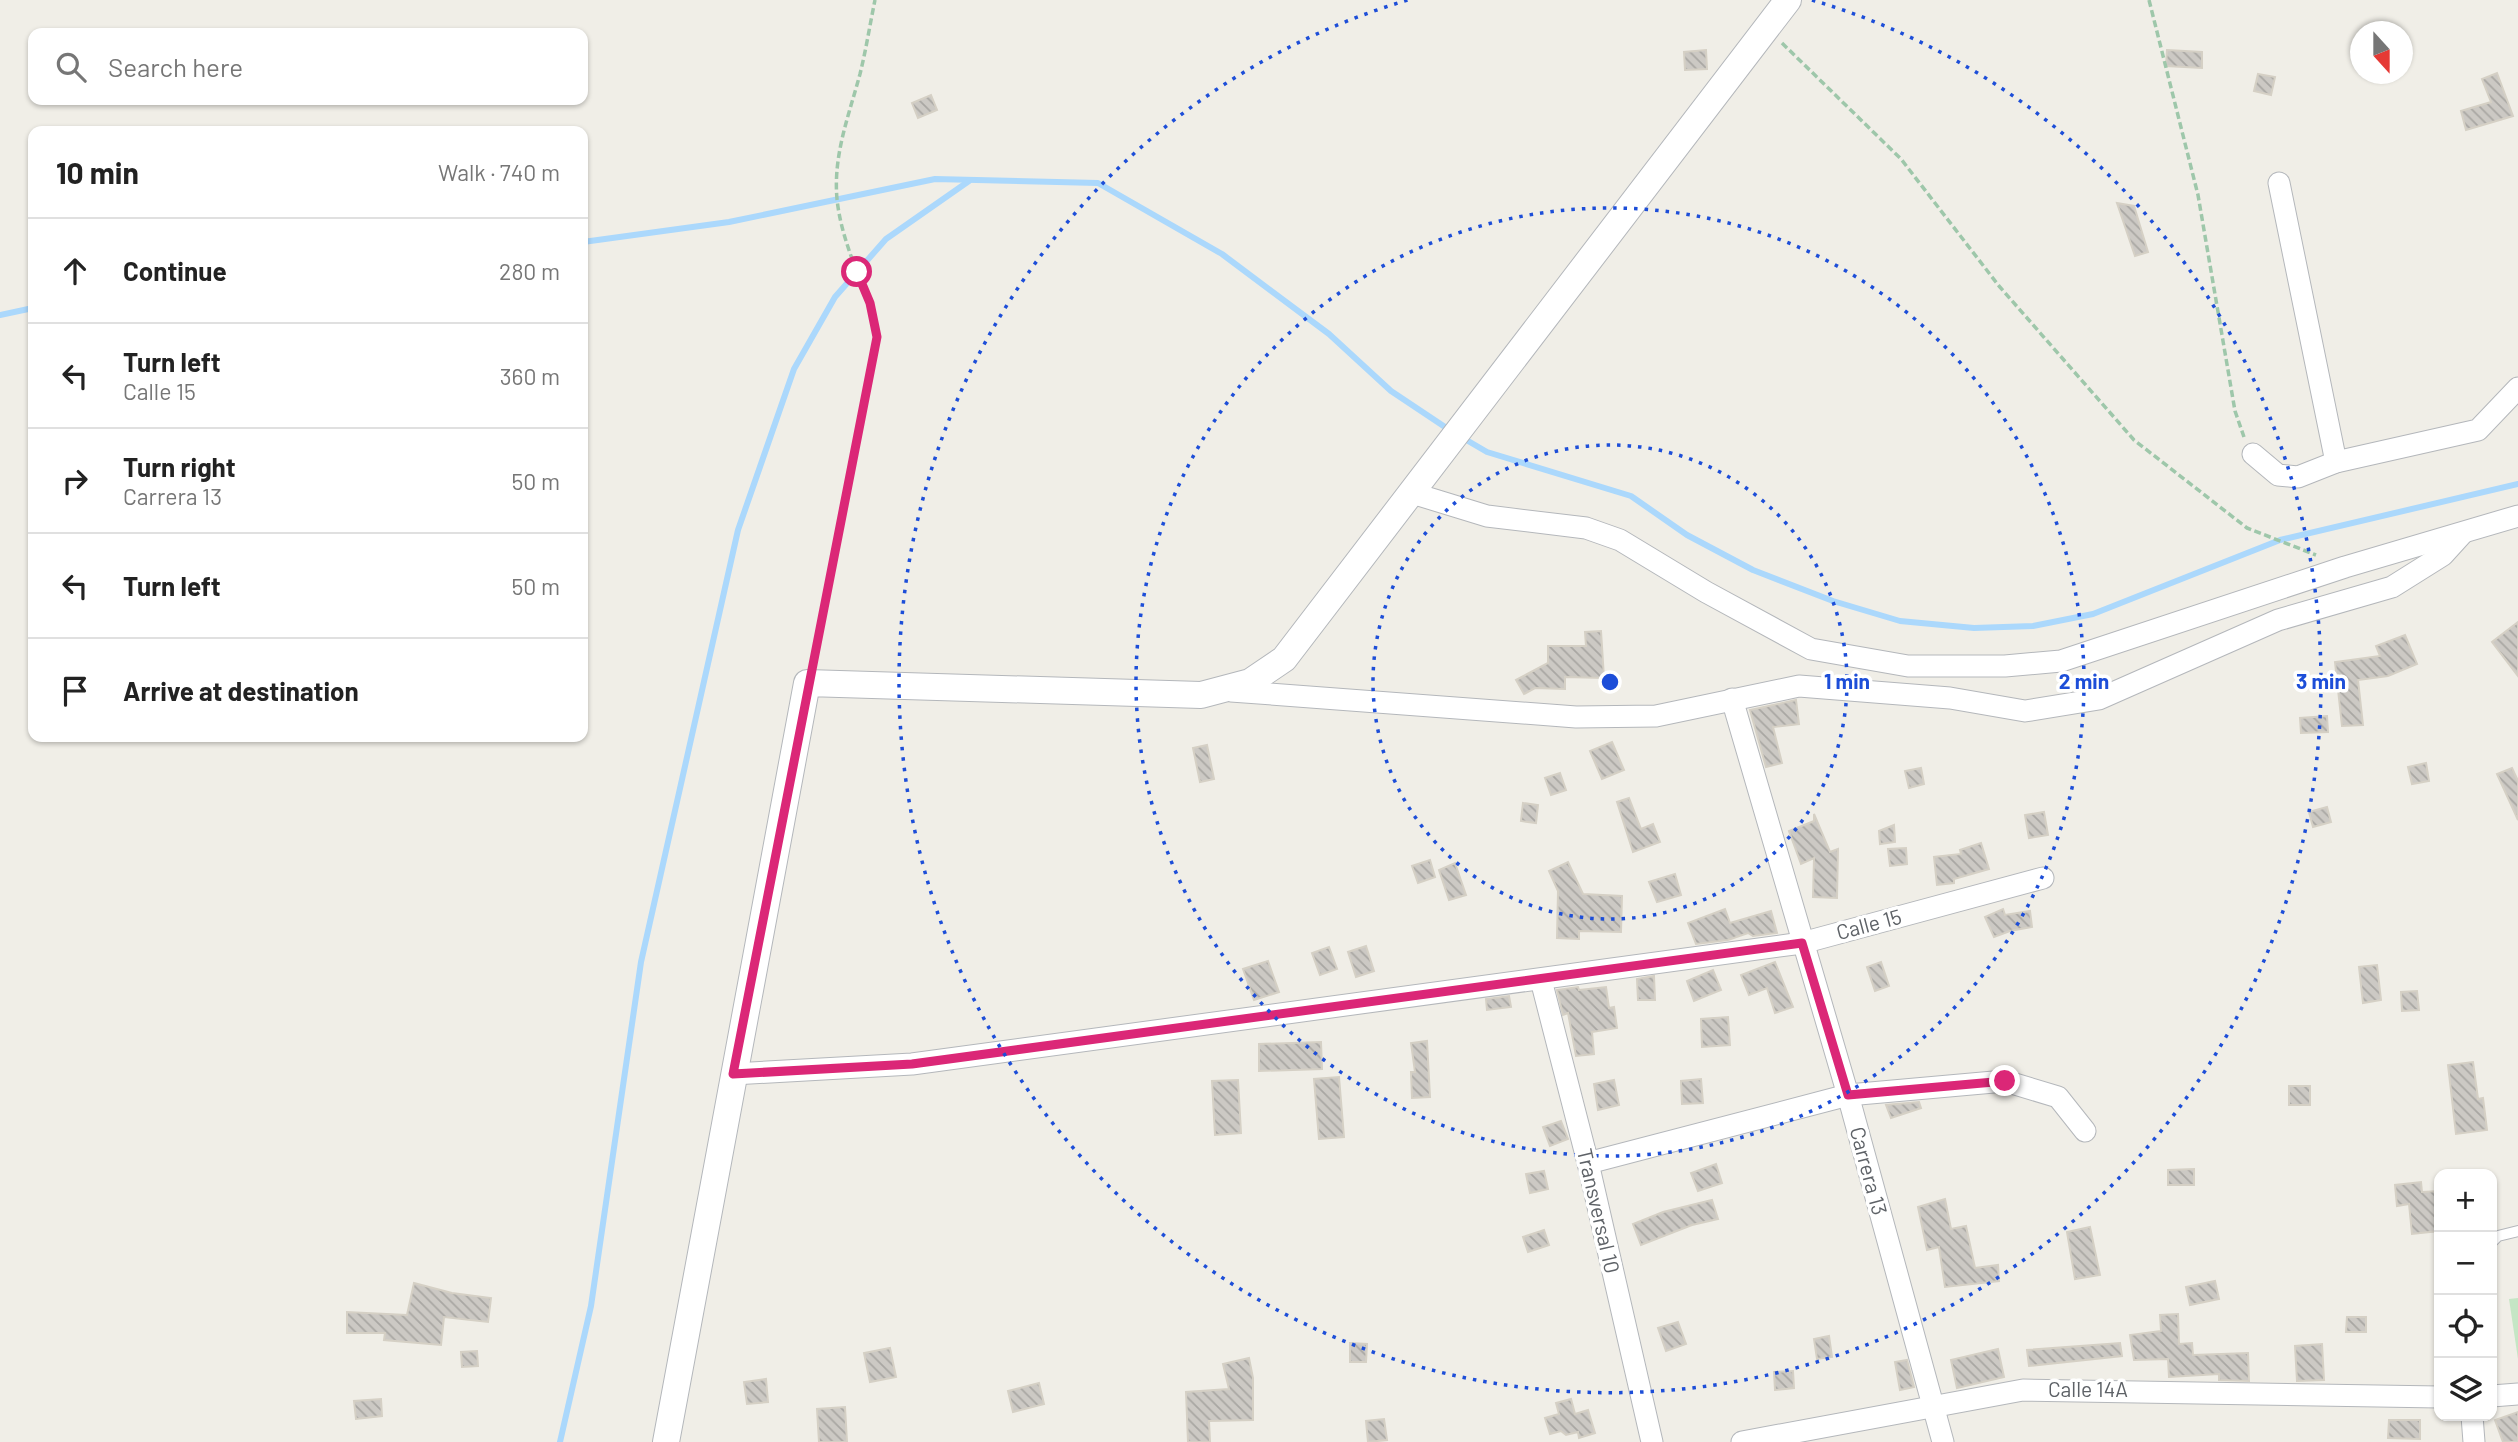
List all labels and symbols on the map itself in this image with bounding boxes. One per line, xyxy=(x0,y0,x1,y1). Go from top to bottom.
north arrow xyxy=(2350,21,2413,84)
route start xyxy=(841,256,872,287)
text: 1 min xyxy=(1824,668,1870,693)
text: 2 min xyxy=(2059,668,2109,693)
text: 3 min xyxy=(2296,668,2346,693)
centre of rings xyxy=(1598,670,1622,694)
street label: Calle 15 xyxy=(1833,903,1904,944)
route end xyxy=(1989,1065,2020,1096)
street label: Carrera 13 xyxy=(1846,1124,1893,1218)
street label: Transversal 10 xyxy=(1573,1146,1626,1276)
street label: Calle 14A xyxy=(2048,1376,2128,1401)

